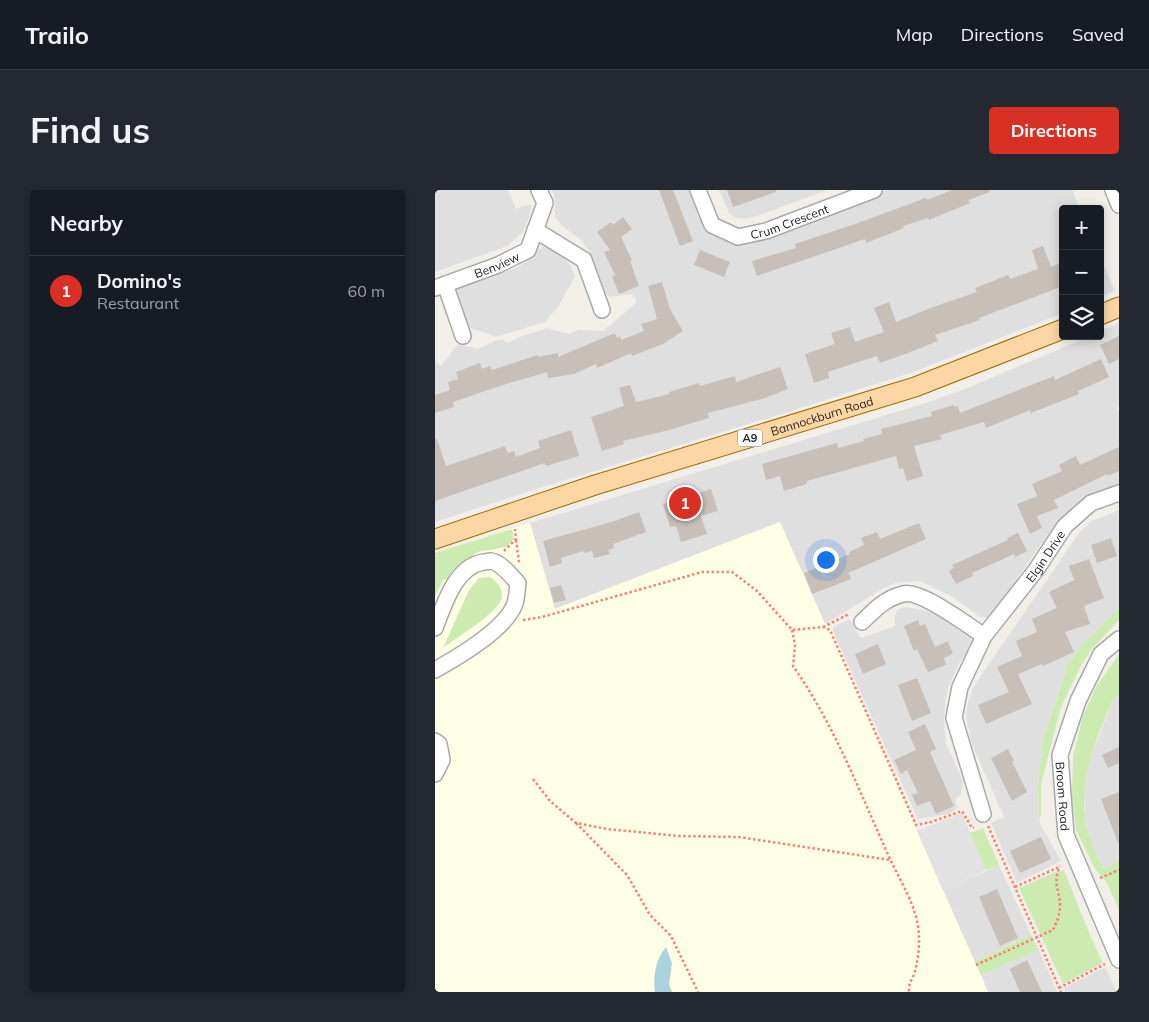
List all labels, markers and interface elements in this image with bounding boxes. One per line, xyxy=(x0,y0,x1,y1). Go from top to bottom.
text: Trailo xyxy=(25,20,89,50)
text: Map xyxy=(896,23,933,46)
text: Directions xyxy=(961,23,1044,46)
text: Saved xyxy=(1072,23,1124,46)
button: Directions xyxy=(989,107,1119,154)
text: Find us xyxy=(30,108,150,152)
street label: Crum Crescent xyxy=(749,201,830,242)
map controls xyxy=(1059,205,1104,340)
button: + xyxy=(1059,205,1104,250)
text: Nearby xyxy=(50,210,123,236)
street label: Benview xyxy=(472,248,522,281)
button: − xyxy=(1059,250,1104,295)
text: Domino's xyxy=(97,269,182,293)
text: 1 xyxy=(61,281,71,301)
text: 60 m xyxy=(348,281,385,301)
text: Restaurant xyxy=(97,293,179,313)
button: layers xyxy=(1059,295,1104,340)
street label: Bannockburn Road xyxy=(769,393,875,438)
road number: A9 xyxy=(737,430,763,446)
pin: 1 xyxy=(669,484,701,522)
street label: Elgin Drive xyxy=(1022,527,1068,585)
your location xyxy=(813,547,839,573)
street label: Broom Road xyxy=(1053,761,1073,831)

